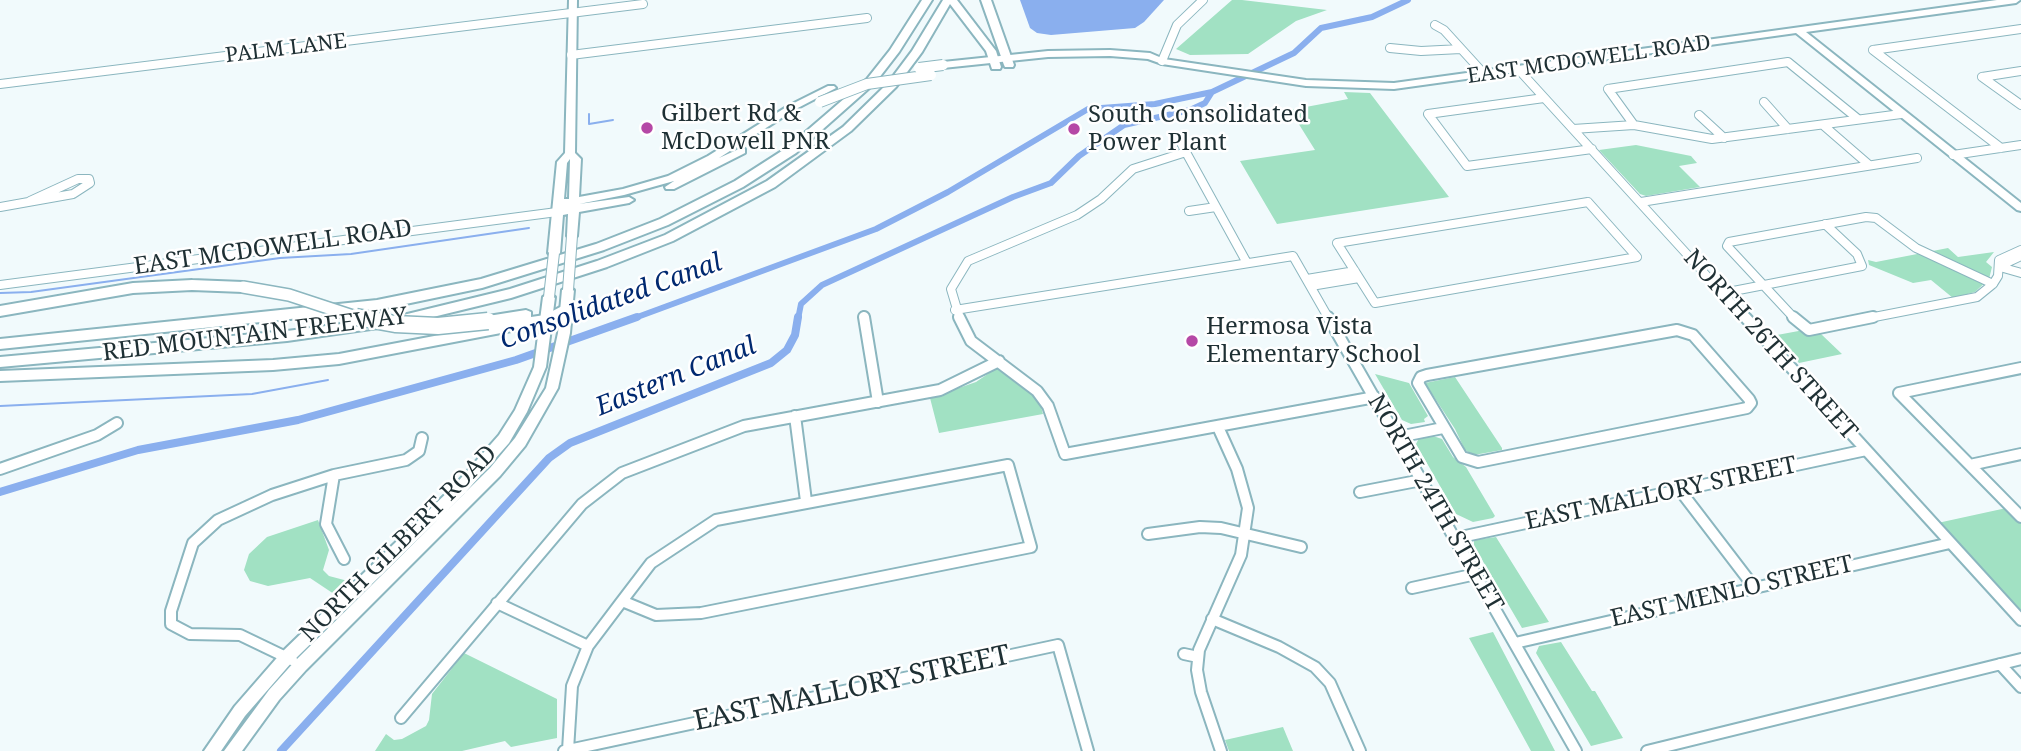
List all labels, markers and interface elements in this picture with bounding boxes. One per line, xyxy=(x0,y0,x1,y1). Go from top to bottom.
street label: PALM LANE xyxy=(224,29,348,69)
street label: EAST MCDOWELL ROAD xyxy=(1466,30,1712,90)
place label: Gilbert Rd & McDowell PNR xyxy=(661,100,830,156)
place label: South Consolidated Power Plant xyxy=(1088,101,1308,157)
marker: Gilbert Rd & McDowell PNR xyxy=(639,120,655,136)
marker: South Consolidated Power Plant xyxy=(1066,121,1082,137)
street label: EAST MCDOWELL ROAD xyxy=(132,214,414,282)
street label: NORTH 26TH STREET xyxy=(1677,244,1863,446)
water label: Consolidated Canal xyxy=(496,247,726,357)
street label: RED MOUNTAIN FREEWAY xyxy=(101,302,409,368)
place label: Hermosa Vista Elementary School xyxy=(1206,313,1421,369)
water label: Eastern Canal xyxy=(591,331,761,423)
marker: Hermosa Vista Elementary School xyxy=(1184,333,1200,349)
street label: NORTH 24TH STREET xyxy=(1361,389,1509,617)
street label: NORTH GILBERT ROAD xyxy=(295,440,503,648)
street label: EAST MALLORY STREET xyxy=(1523,451,1799,537)
street label: EAST MENLO STREET xyxy=(1608,550,1856,634)
street label: EAST MALLORY STREET xyxy=(691,639,1013,739)

